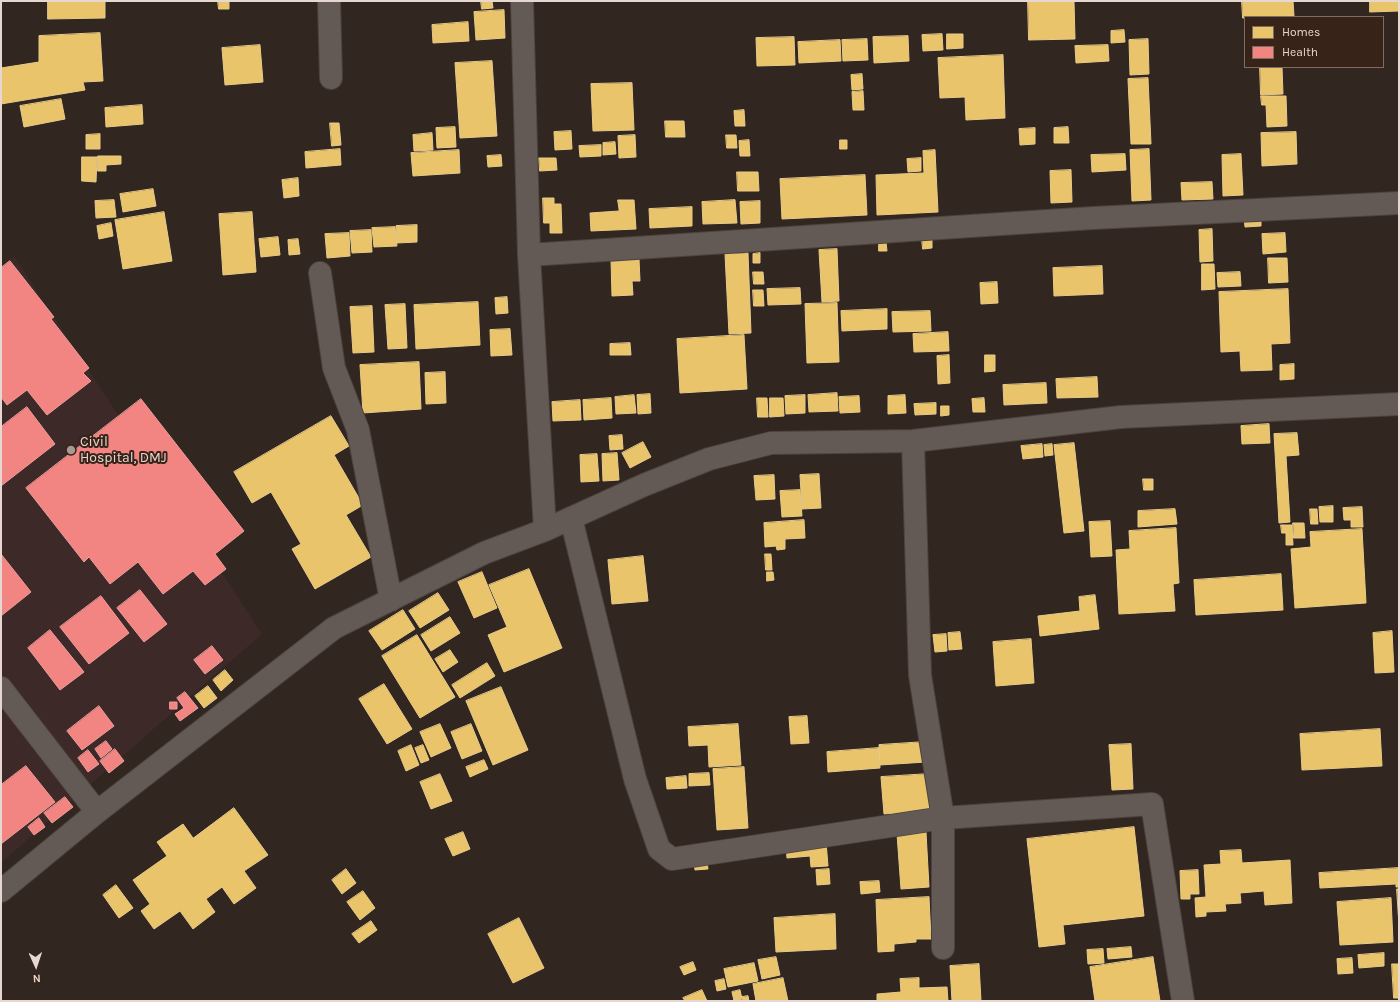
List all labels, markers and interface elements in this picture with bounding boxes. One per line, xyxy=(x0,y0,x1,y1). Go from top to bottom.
legend xyxy=(1244,16,1384,68)
text: Homes xyxy=(1282,25,1320,39)
text: Health xyxy=(1282,45,1318,59)
place label: Civil Hospital, DMJ xyxy=(80,434,167,466)
marker: Civil Hospital, DMJ xyxy=(65,444,77,456)
north arrow xyxy=(16,946,56,986)
text: N xyxy=(32,972,41,985)

